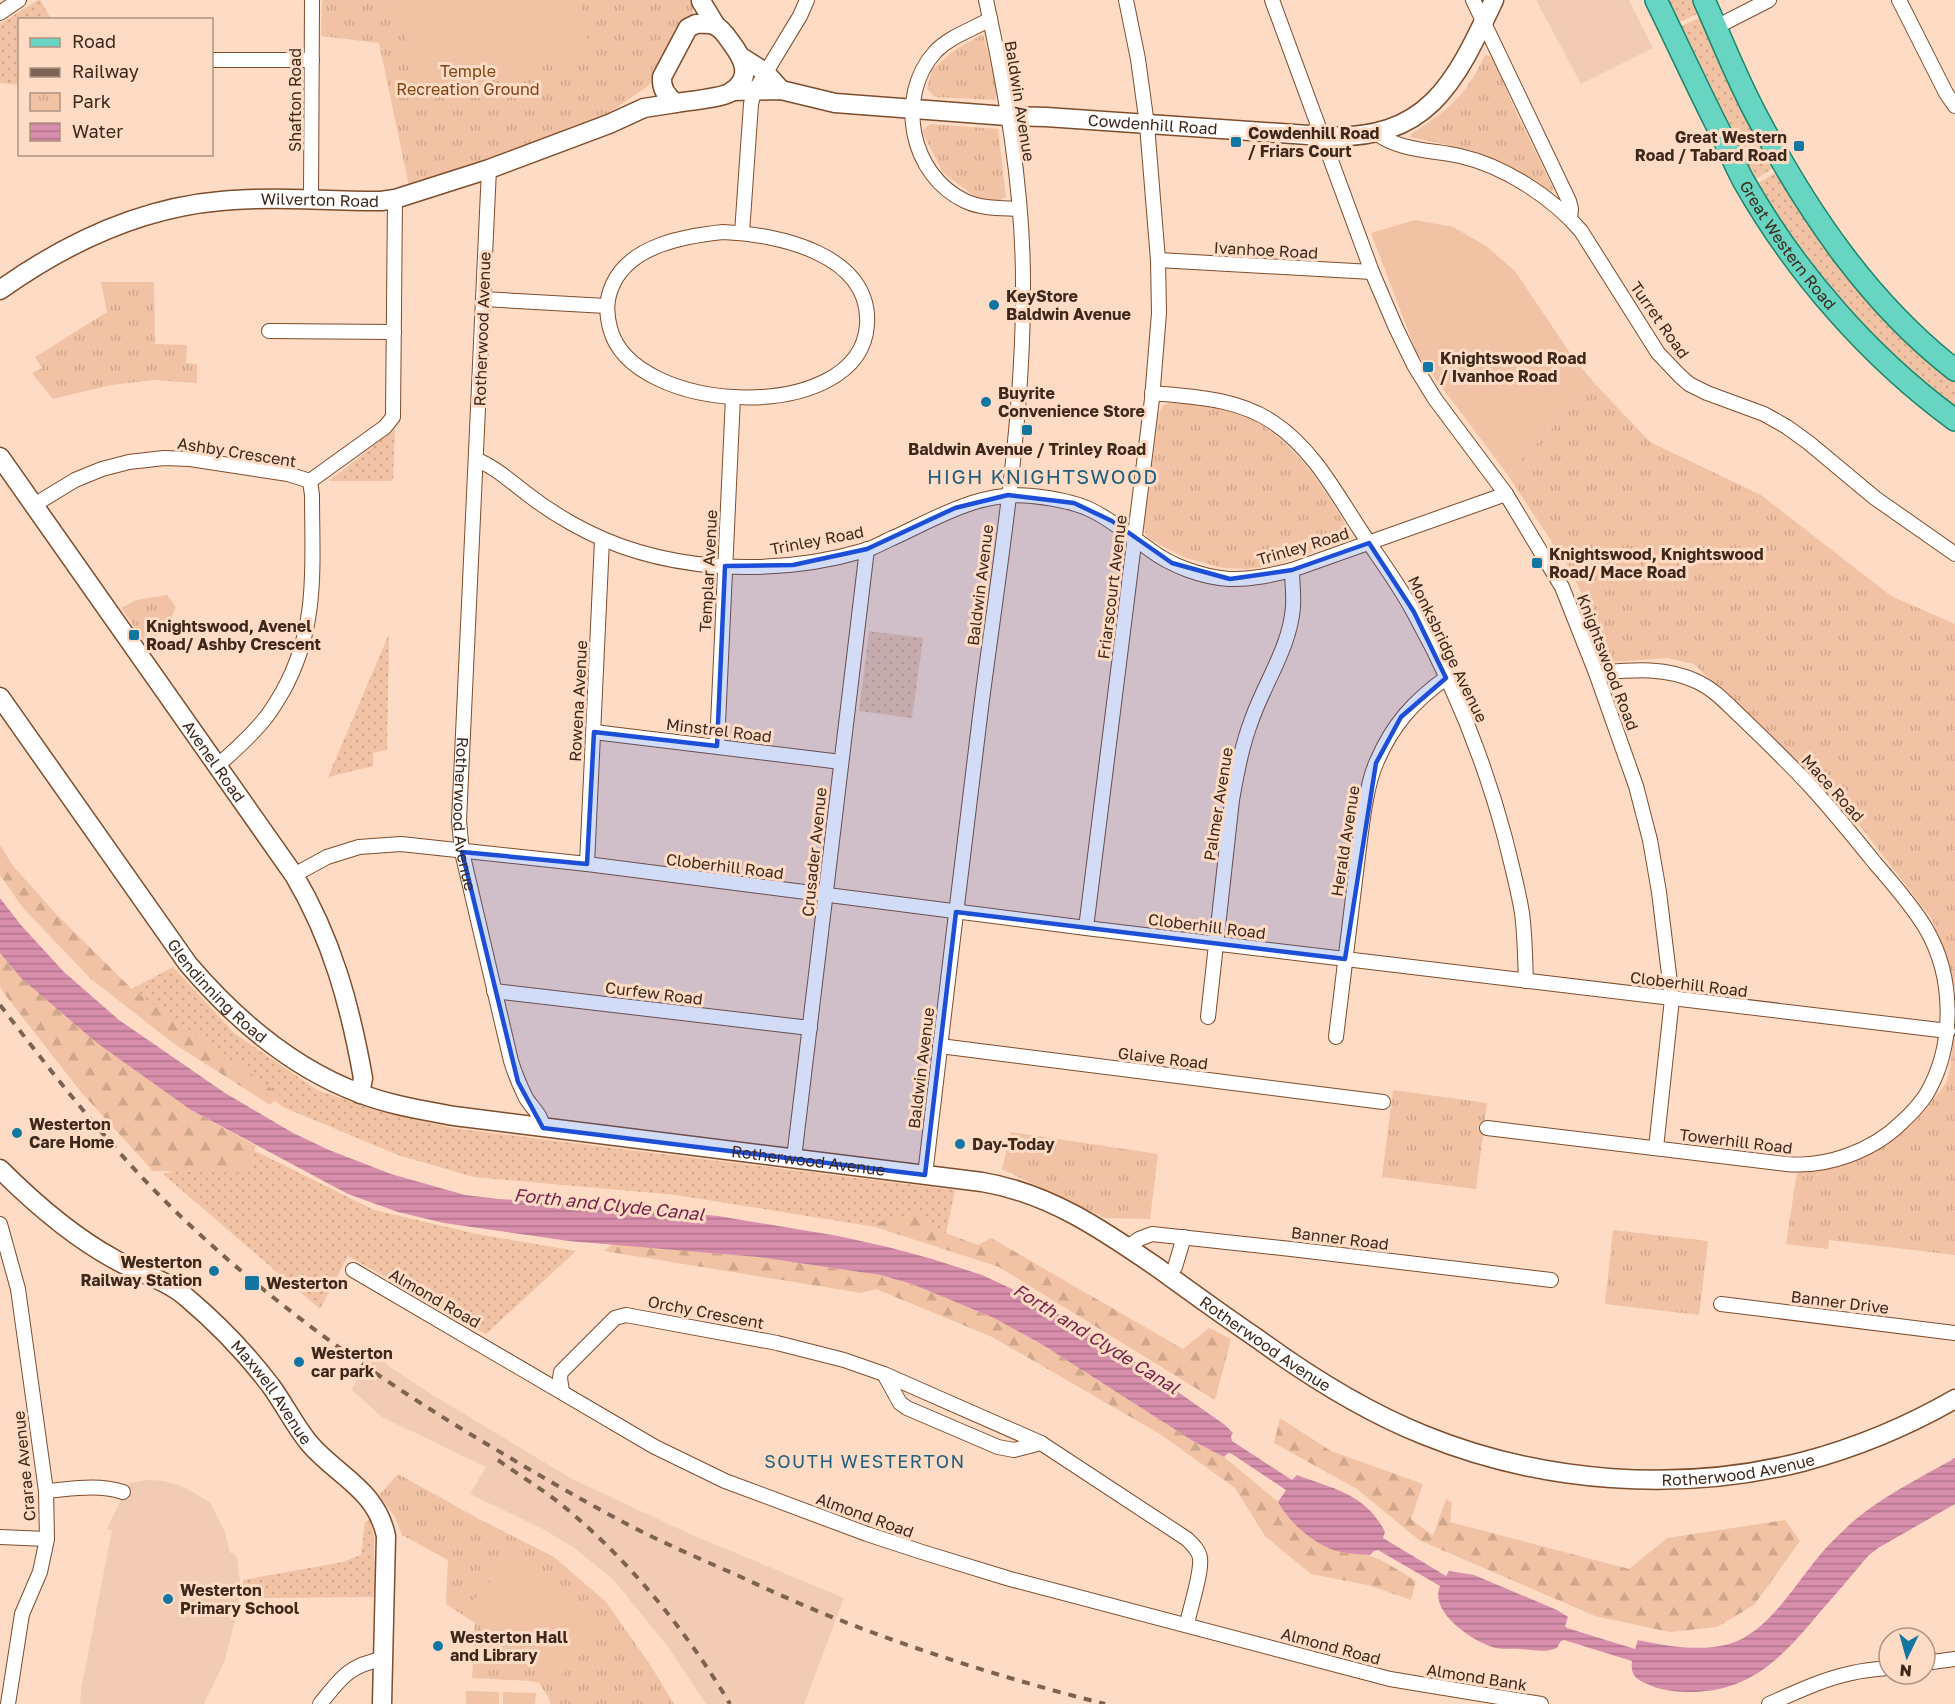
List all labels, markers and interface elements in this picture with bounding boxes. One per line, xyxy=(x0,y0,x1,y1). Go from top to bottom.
legend xyxy=(18,18,213,156)
text: Road xyxy=(72,30,116,52)
street label: Baldwin Avenue xyxy=(1001,39,1039,163)
street label: Shafton Road xyxy=(285,48,305,152)
text: Railway xyxy=(72,60,139,82)
park label: Temple Recreation Ground xyxy=(396,61,540,99)
text: Park xyxy=(72,90,111,112)
street label: Cowdenhill Road xyxy=(1087,110,1218,139)
text: Water xyxy=(72,120,123,142)
place label: Cowdenhill Road / Friars Court xyxy=(1248,123,1380,161)
place label: Great Western Road / Tabard Road xyxy=(1635,127,1787,165)
marker: Cowdenhill Road / Friars Court xyxy=(1229,135,1243,149)
marker: Great Western Road / Tabard Road xyxy=(1792,139,1806,153)
street label: Great Western Road xyxy=(1735,177,1840,314)
street label: Wilverton Road xyxy=(261,189,379,211)
street label: Ivanhoe Road xyxy=(1213,237,1319,263)
street label: Rotherwood Avenue xyxy=(469,251,495,407)
street label: Turret Road xyxy=(1626,278,1694,362)
place label: KeyStore Baldwin Avenue xyxy=(1006,286,1131,324)
marker: KeyStore Baldwin Avenue xyxy=(987,298,1001,312)
place label: Knightswood Road / Ivanhoe Road xyxy=(1440,348,1586,386)
marker: Knightswood Road / Ivanhoe Road xyxy=(1421,360,1435,374)
place label: Buyrite Convenience Store xyxy=(998,383,1145,421)
marker: Buyrite Convenience Store xyxy=(979,395,993,409)
marker: Baldwin Avenue / Trinley Road xyxy=(1020,423,1034,437)
street label: Ashby Crescent xyxy=(176,433,298,471)
place label: Baldwin Avenue / Trinley Road xyxy=(908,439,1146,459)
district label: HIGH KNIGHTSWOOD xyxy=(927,464,1159,488)
street label: Templar Avenue xyxy=(695,509,721,633)
street label: Friarscourt Avenue xyxy=(1093,514,1131,660)
street label: Trinley Road xyxy=(768,521,866,559)
street label: Baldwin Avenue xyxy=(963,523,997,647)
street label: Trinley Road xyxy=(1255,523,1351,569)
place label: Knightswood, Knightswood Road/ Mace Road xyxy=(1549,544,1764,582)
marker: Knightswood, Knightswood Road/ Mace Road xyxy=(1530,556,1544,570)
street label: Monksbridge Avenue xyxy=(1404,572,1492,726)
street label: Knightswood Road xyxy=(1573,591,1643,733)
place label: Knightswood, Avenel Road/ Ashby Crescent xyxy=(146,616,321,654)
marker: Knightswood, Avenel Road/ Ashby Crescent xyxy=(127,628,141,642)
street label: Rowena Avenue xyxy=(565,640,591,762)
street label: Minstrel Road xyxy=(665,714,773,746)
street label: Avenel Road xyxy=(178,717,250,806)
street label: Rotherwood Avenue xyxy=(449,737,481,893)
street label: Palmer Avenue xyxy=(1199,746,1237,862)
street label: Mace Road xyxy=(1797,750,1869,826)
street label: Herald Avenue xyxy=(1326,784,1364,898)
street label: Crusader Avenue xyxy=(797,786,831,918)
street label: Cloberhill Road xyxy=(665,849,785,883)
street label: Cloberhill Road xyxy=(1147,909,1267,943)
street label: Glendinning Road xyxy=(163,935,271,1047)
street label: Cloberhill Road xyxy=(1629,967,1749,1001)
street label: Curfew Road xyxy=(604,977,704,1009)
street label: Baldwin Avenue xyxy=(904,1006,938,1130)
street label: Glaive Road xyxy=(1117,1043,1209,1073)
place label: Westerton Care Home xyxy=(29,1114,114,1152)
street label: Towerhill Road xyxy=(1678,1124,1794,1158)
marker: Westerton Care Home xyxy=(10,1126,24,1140)
place label: Day-Today xyxy=(972,1134,1055,1154)
marker: Day-Today xyxy=(953,1137,967,1151)
street label: Rotherwood Avenue xyxy=(730,1141,886,1180)
water label: Forth and Clyde Canal xyxy=(513,1183,706,1225)
street label: Banner Road xyxy=(1290,1222,1390,1254)
place label: Westerton Railway Station xyxy=(80,1252,202,1290)
marker: Westerton Railway Station xyxy=(207,1264,221,1278)
street label: Almond Road xyxy=(386,1264,484,1332)
place label: Westerton xyxy=(266,1273,348,1293)
marker: Westerton xyxy=(243,1274,261,1292)
water label: Forth and Clyde Canal xyxy=(1010,1278,1184,1399)
street label: Banner Drive xyxy=(1790,1286,1890,1318)
street label: Orchy Crescent xyxy=(646,1291,766,1333)
street label: Rotherwood Avenue xyxy=(1196,1291,1335,1396)
street label: Maxwell Avenue xyxy=(227,1336,316,1448)
place label: Westerton car park xyxy=(311,1343,393,1381)
marker: Westerton car park xyxy=(292,1355,306,1369)
street label: Crarae Avenue xyxy=(8,1410,40,1522)
street label: Rotherwood Avenue xyxy=(1661,1449,1817,1490)
district label: SOUTH WESTERTON xyxy=(764,1450,966,1472)
street label: Almond Road xyxy=(814,1488,916,1542)
place label: Westerton Primary School xyxy=(180,1580,300,1618)
marker: Westerton Primary School xyxy=(161,1592,175,1606)
street label: Almond Road xyxy=(1279,1623,1383,1669)
north arrow xyxy=(1877,1626,1937,1686)
place label: Westerton Hall and Library xyxy=(450,1627,568,1665)
marker: Westerton Hall and Library xyxy=(431,1639,445,1653)
street label: Almond Bank xyxy=(1425,1659,1529,1695)
text: N xyxy=(1899,1660,1913,1681)

